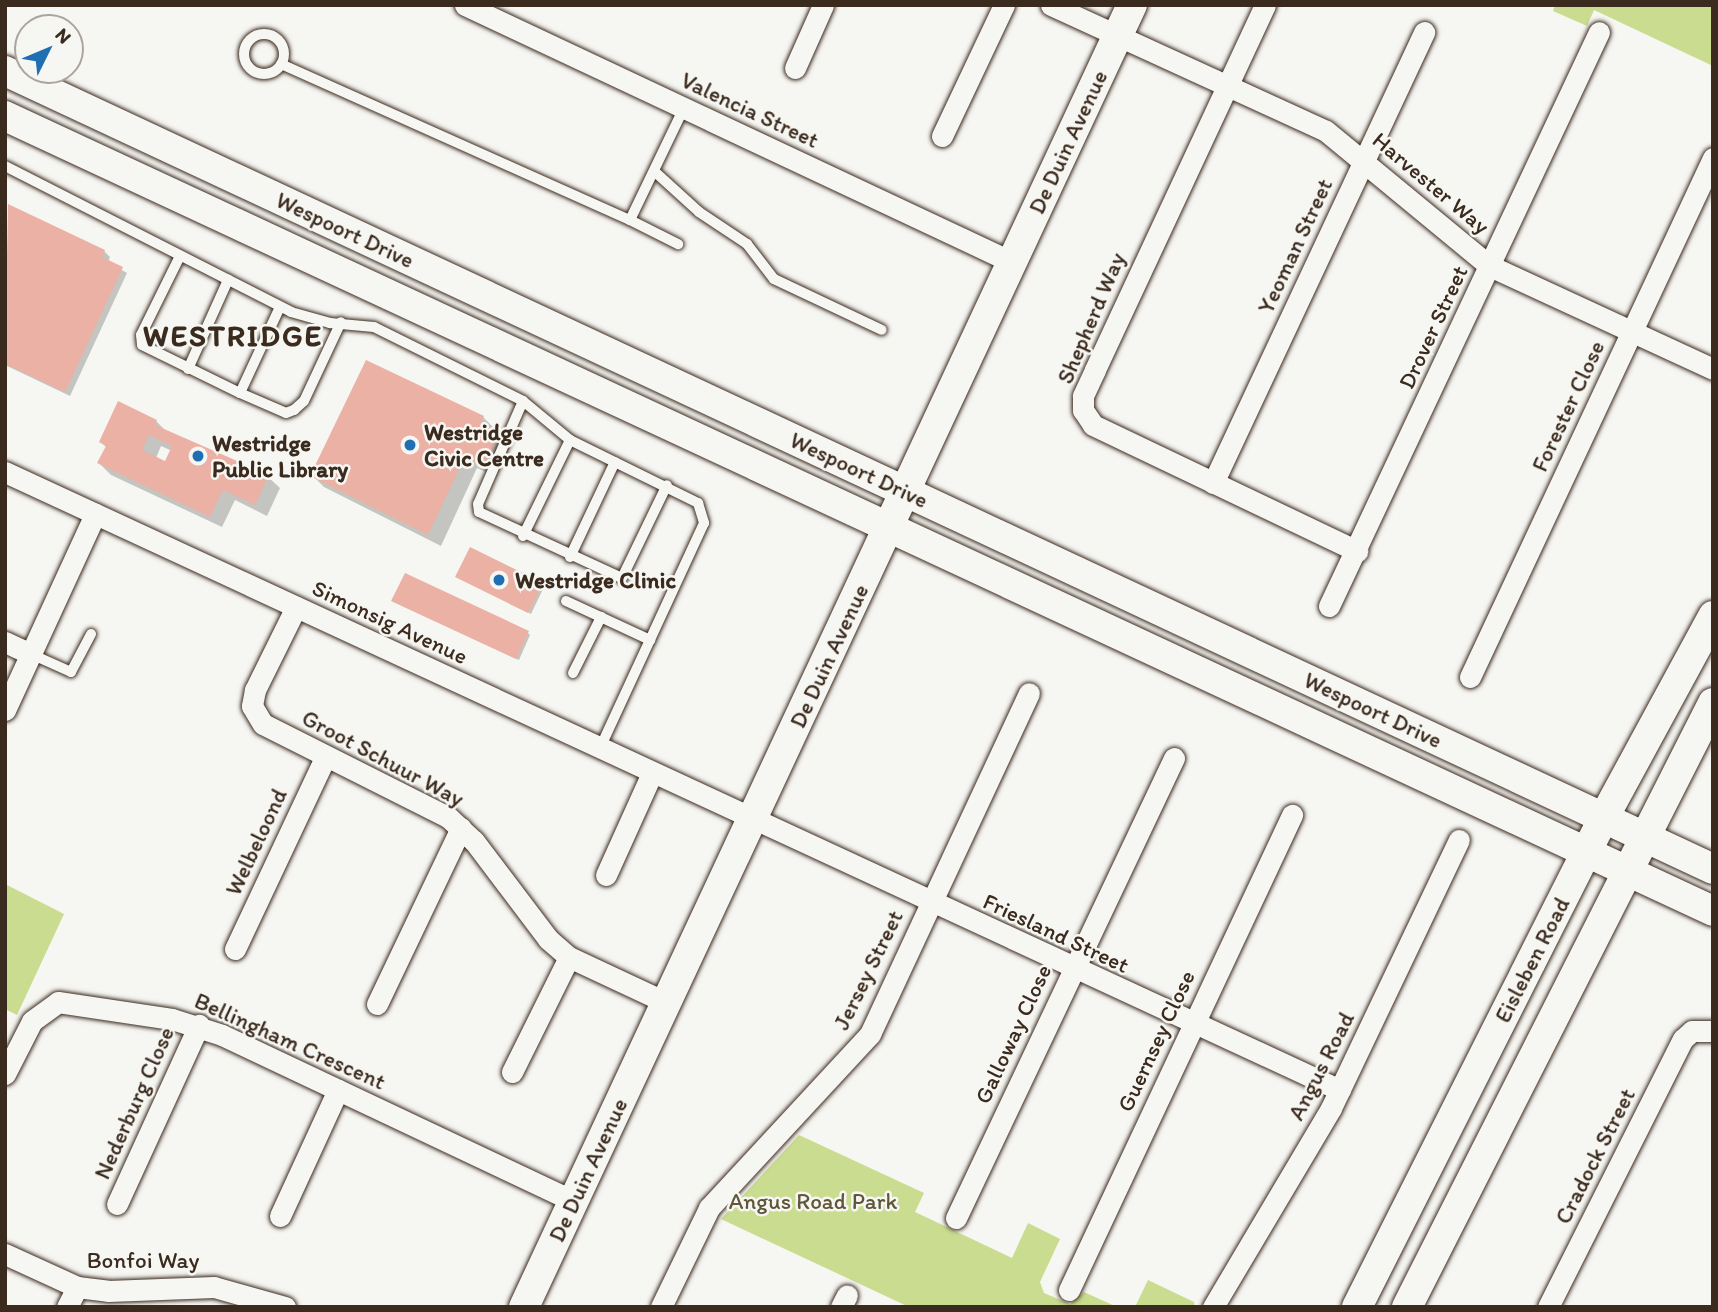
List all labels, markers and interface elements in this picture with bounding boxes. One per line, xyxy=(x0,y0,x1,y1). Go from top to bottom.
north arrow xyxy=(14,14,84,84)
text: N xyxy=(50,23,76,48)
street label: Valencia Street xyxy=(677,66,823,154)
street label: De Duin Avenue xyxy=(1023,66,1113,218)
street label: Harvester Way xyxy=(1367,126,1495,240)
street label: Yeoman Street xyxy=(1252,174,1338,318)
street label: Wespoort Drive xyxy=(271,186,419,274)
street label: Shepherd Way xyxy=(1051,249,1131,387)
street label: Drover Street xyxy=(1392,261,1474,393)
district label: WESTRIDGE xyxy=(146,318,320,354)
street label: Forester Close xyxy=(1526,336,1610,476)
place label: Westridge Civic Centre xyxy=(424,418,544,472)
street label: Wespoort Drive xyxy=(785,426,933,514)
place label: Westridge Public Library xyxy=(212,429,348,483)
marker: Westridge Civic Centre xyxy=(402,437,418,453)
marker: Westridge Public Library xyxy=(190,448,206,464)
place label: Westridge Clinic xyxy=(515,566,675,594)
marker: Westridge Clinic xyxy=(489,570,509,590)
street label: Simonsig Avenue xyxy=(308,574,472,670)
street label: De Duin Avenue xyxy=(784,580,874,732)
street label: Wespoort Drive xyxy=(1299,666,1447,754)
street label: Groot Schuur Way xyxy=(298,704,468,812)
street label: Welbeloond xyxy=(219,784,293,900)
street label: Friesland Street xyxy=(979,887,1133,979)
street label: Eisleben Road xyxy=(1489,893,1575,1027)
street label: Jersey Street xyxy=(827,906,909,1034)
street label: Galloway Close xyxy=(969,960,1057,1108)
street label: Guernsey Close xyxy=(1111,966,1201,1116)
street label: Bellingham Crescent xyxy=(190,986,390,1096)
street label: Angus Road xyxy=(1282,1008,1360,1124)
street label: Nederburg Close xyxy=(88,1023,180,1183)
street label: Cradock Street xyxy=(1549,1084,1641,1228)
street label: De Duin Avenue xyxy=(543,1094,633,1246)
park label: Angus Road Park xyxy=(729,1187,897,1215)
street label: Bonfoi Way xyxy=(87,1246,199,1274)

